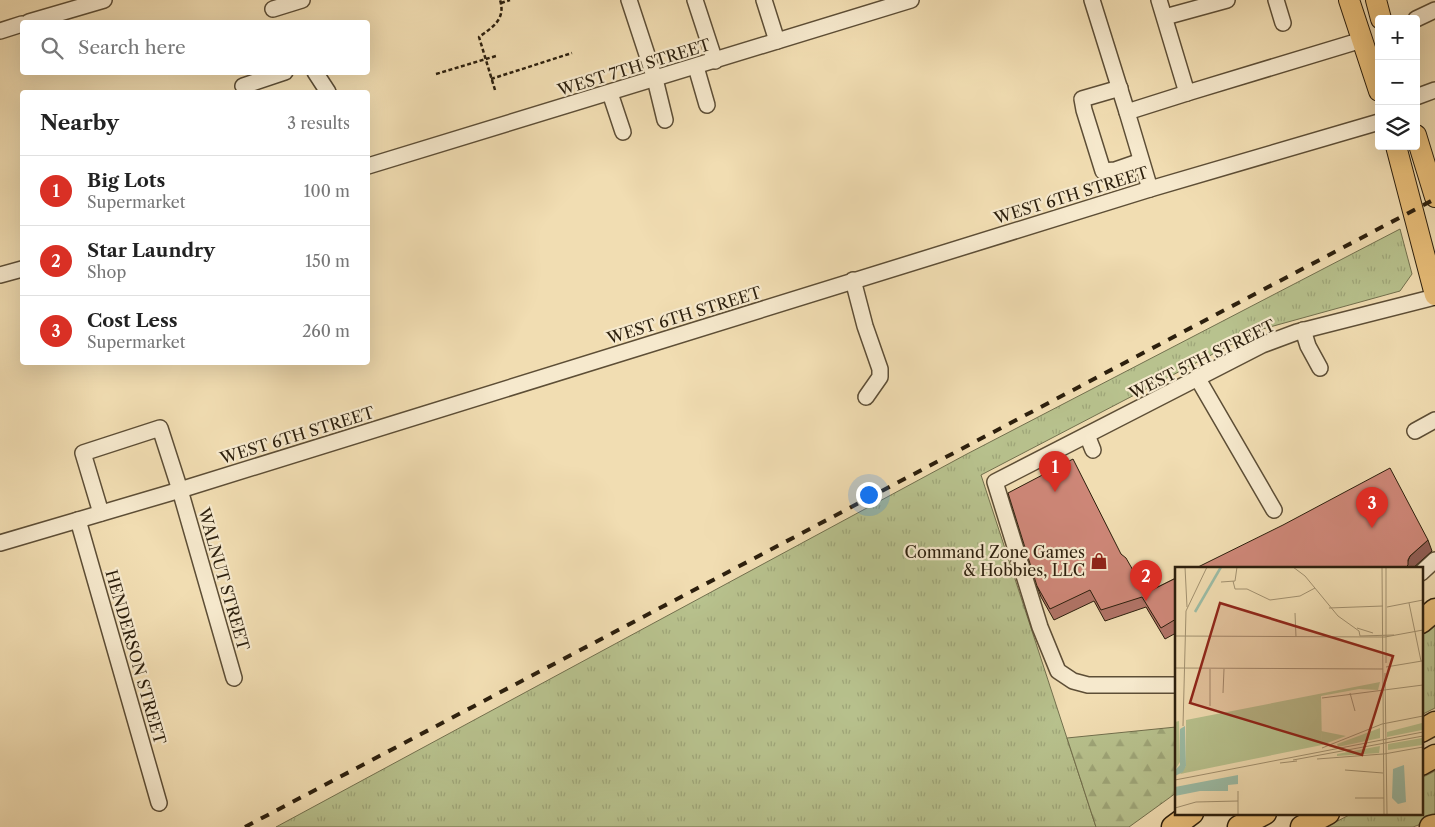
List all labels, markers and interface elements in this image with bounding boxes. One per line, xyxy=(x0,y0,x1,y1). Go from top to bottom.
map controls xyxy=(1375,15,1420,150)
button: + xyxy=(1375,15,1420,60)
search box xyxy=(20,20,370,75)
icon: search xyxy=(38,34,66,62)
street label: WEST 7TH STREET xyxy=(554,34,713,100)
text: Search here xyxy=(78,36,186,59)
button: − xyxy=(1375,60,1420,105)
button: layers xyxy=(1375,105,1420,150)
text: Nearby xyxy=(40,110,119,135)
text: 3 results xyxy=(287,113,350,133)
street label: WEST 6TH STREET xyxy=(991,162,1151,228)
text: Big Lots xyxy=(87,169,165,192)
text: 1 xyxy=(52,181,60,201)
text: 100 m xyxy=(304,181,350,201)
text: Supermarket xyxy=(87,192,185,212)
text: Star Laundry xyxy=(87,239,215,262)
text: 2 xyxy=(51,251,61,271)
text: 150 m xyxy=(305,251,350,271)
text: Shop xyxy=(87,262,126,282)
street label: WEST 6TH STREET xyxy=(604,282,764,348)
text: Cost Less xyxy=(87,309,178,332)
street label: WEST 5TH STREET xyxy=(1125,315,1278,403)
text: 3 xyxy=(51,321,61,341)
text: 260 m xyxy=(302,321,350,341)
text: Supermarket xyxy=(87,332,185,352)
street label: WEST 6TH STREET xyxy=(217,402,377,468)
pin: 1 xyxy=(1039,451,1071,492)
your location xyxy=(856,482,882,508)
pin: 3 xyxy=(1356,487,1388,528)
street label: WALNUT STREET xyxy=(194,504,254,653)
place label: Command Zone Games & Hobbies, LLC xyxy=(905,542,1085,580)
shop icon: Command Zone Games & Hobbies, LLC xyxy=(1089,551,1109,571)
pin: 2 xyxy=(1130,560,1162,601)
street label: HENDERSON STREET xyxy=(101,567,171,747)
inset map xyxy=(1175,567,1422,814)

